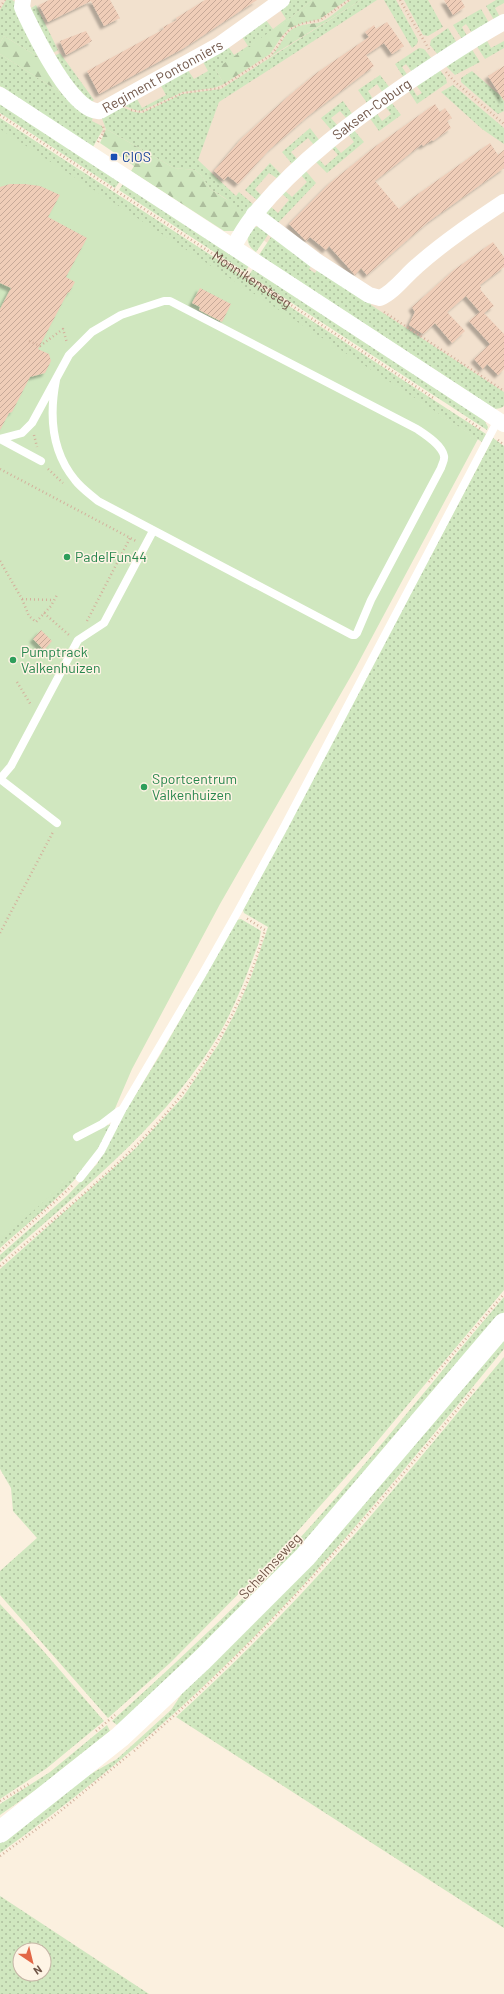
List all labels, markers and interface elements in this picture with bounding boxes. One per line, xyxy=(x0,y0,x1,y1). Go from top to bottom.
street label: Regiment Pontonniers xyxy=(99,36,226,116)
street label: Saksen-Coburg xyxy=(329,74,414,143)
place label: CIOS xyxy=(122,148,151,165)
marker: CIOS xyxy=(109,152,119,162)
street label: Monnikensteeg xyxy=(209,247,296,311)
place label: PadelFun44 xyxy=(75,548,147,565)
marker: PadelFun44 xyxy=(62,552,72,562)
place label: Pumptrack Valkenhuizen xyxy=(21,643,101,676)
marker: Pumptrack Valkenhuizen xyxy=(8,655,18,665)
place label: Sportcentrum Valkenhuizen xyxy=(152,770,237,803)
marker: Sportcentrum Valkenhuizen xyxy=(139,782,149,792)
street label: Schelmseweg xyxy=(235,1529,304,1602)
north arrow xyxy=(12,1942,52,1982)
text: N xyxy=(31,1963,45,1978)

